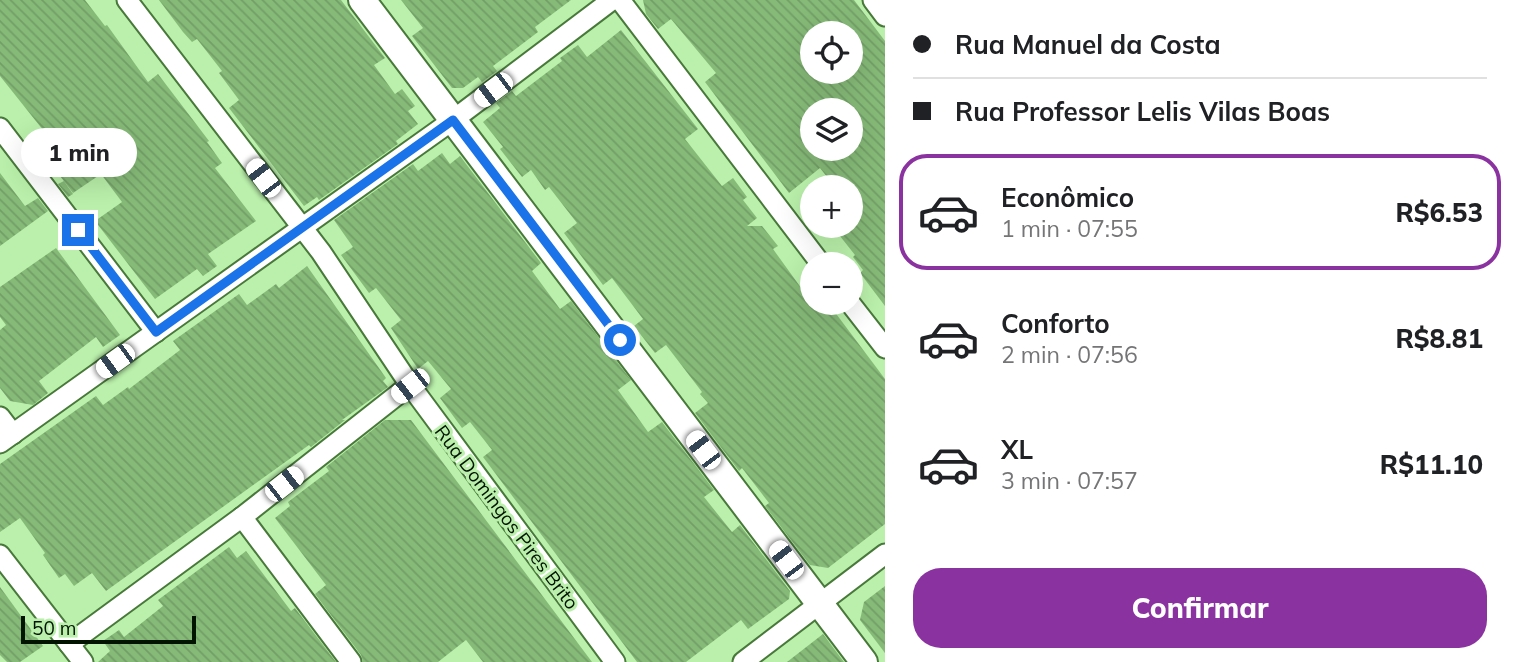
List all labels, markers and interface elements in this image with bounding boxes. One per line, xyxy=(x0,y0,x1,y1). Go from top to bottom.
map controls xyxy=(800,21,863,315)
button: locate xyxy=(800,21,863,84)
text: Rua Manuel da Costa xyxy=(955,28,1221,61)
car xyxy=(470,69,517,111)
text: Rua Professor Lelis Vilas Boas xyxy=(955,95,1330,128)
button: layers xyxy=(800,98,863,161)
callout: 1 min xyxy=(20,128,136,177)
text: 1 min xyxy=(48,138,110,167)
car xyxy=(242,155,285,201)
button: + xyxy=(800,175,863,238)
icon: car xyxy=(917,181,980,244)
text: Econômico xyxy=(1001,181,1134,214)
text: R$6.53 xyxy=(1395,196,1483,229)
route end xyxy=(62,214,94,246)
text: 1 min · 07:55 xyxy=(1001,214,1138,243)
button: − xyxy=(800,252,863,315)
icon: car xyxy=(917,307,980,370)
text: Conforto xyxy=(1001,307,1110,340)
text: R$8.81 xyxy=(1395,322,1483,355)
route start xyxy=(604,324,636,356)
car xyxy=(92,340,139,382)
text: 2 min · 07:56 xyxy=(1001,340,1138,369)
car xyxy=(387,365,434,407)
street label: Rua Domingos Pires Brito xyxy=(430,420,584,614)
car xyxy=(682,427,725,473)
icon: car xyxy=(917,433,980,496)
text: XL xyxy=(1001,433,1033,466)
text: R$11.10 xyxy=(1380,448,1483,481)
car xyxy=(261,463,308,505)
text: 3 min · 07:57 xyxy=(1001,466,1138,495)
car xyxy=(765,537,808,583)
button: Confirmar xyxy=(913,568,1487,648)
scale bar xyxy=(21,613,196,645)
text: 50 m xyxy=(32,616,76,640)

